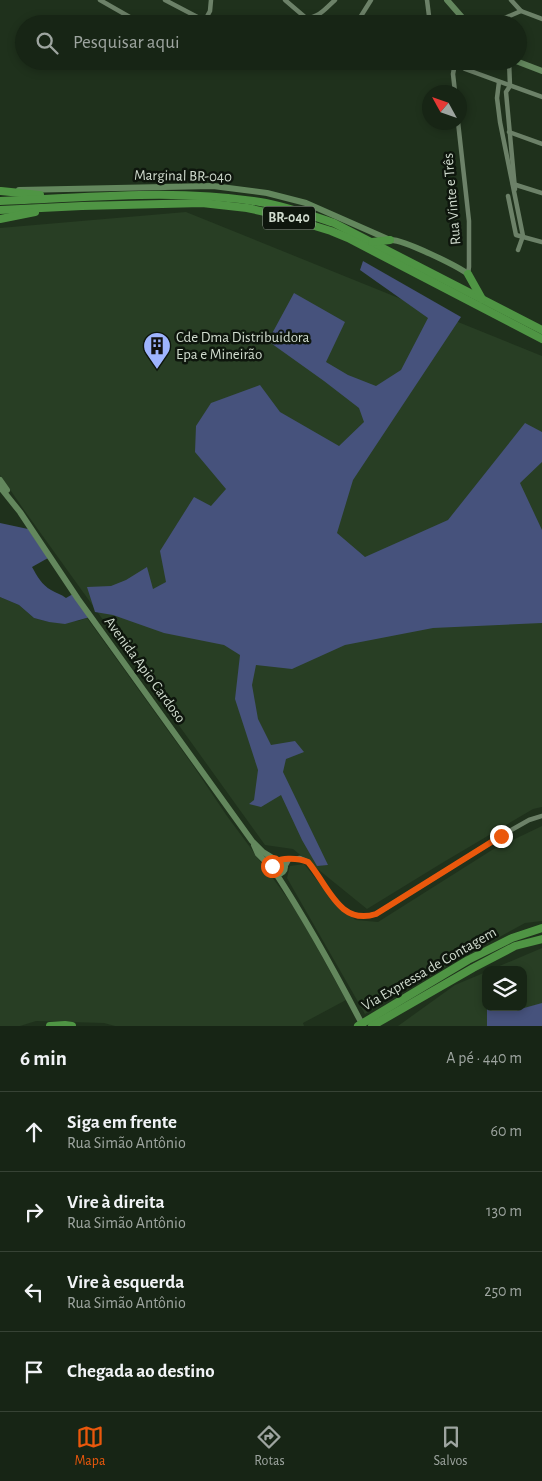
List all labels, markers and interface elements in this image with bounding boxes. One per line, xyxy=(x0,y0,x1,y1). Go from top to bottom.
search box xyxy=(15,15,527,70)
icon: search xyxy=(33,29,61,57)
text: Pesquisar aqui xyxy=(73,33,179,52)
north arrow xyxy=(422,85,467,130)
street label: Rua Vinte e Três xyxy=(441,153,463,245)
street label: Marginal BR-040 xyxy=(134,168,232,184)
road number: BR-040 xyxy=(263,207,315,230)
place label: Cde Dma Distribuidora Epa e Mineirão xyxy=(176,330,310,362)
building icon: Cde Dma Distribuidora Epa e Mineirão xyxy=(142,331,172,370)
street label: Avenida Apio Cardoso xyxy=(102,614,188,726)
route end xyxy=(490,825,513,848)
route start xyxy=(261,855,284,878)
street label: Via Expressa de Contagem xyxy=(359,924,499,1014)
map controls xyxy=(482,966,527,1011)
button: layers xyxy=(482,966,527,1011)
text: 6 min xyxy=(20,1048,67,1069)
text: A pé · 440 m xyxy=(446,1050,522,1066)
text: Siga em frente xyxy=(67,1113,177,1132)
icon: ahead xyxy=(20,1118,48,1146)
text: 60 m xyxy=(491,1123,522,1139)
text: Rua Simão Antônio xyxy=(67,1135,186,1151)
text: Vire à direita xyxy=(67,1193,165,1212)
icon: right xyxy=(20,1198,48,1226)
text: 130 m xyxy=(486,1203,522,1219)
text: Rua Simão Antônio xyxy=(67,1215,186,1231)
text: Vire à esquerda xyxy=(67,1273,184,1292)
icon: left xyxy=(20,1278,48,1306)
text: 250 m xyxy=(484,1283,522,1299)
text: Rua Simão Antônio xyxy=(67,1295,186,1311)
icon: arrive xyxy=(20,1358,48,1386)
text: Chegada ao destino xyxy=(67,1362,215,1381)
tab: Mapa xyxy=(74,1423,105,1470)
tab: Rotas xyxy=(254,1423,285,1470)
tab: Salvos xyxy=(434,1423,468,1470)

